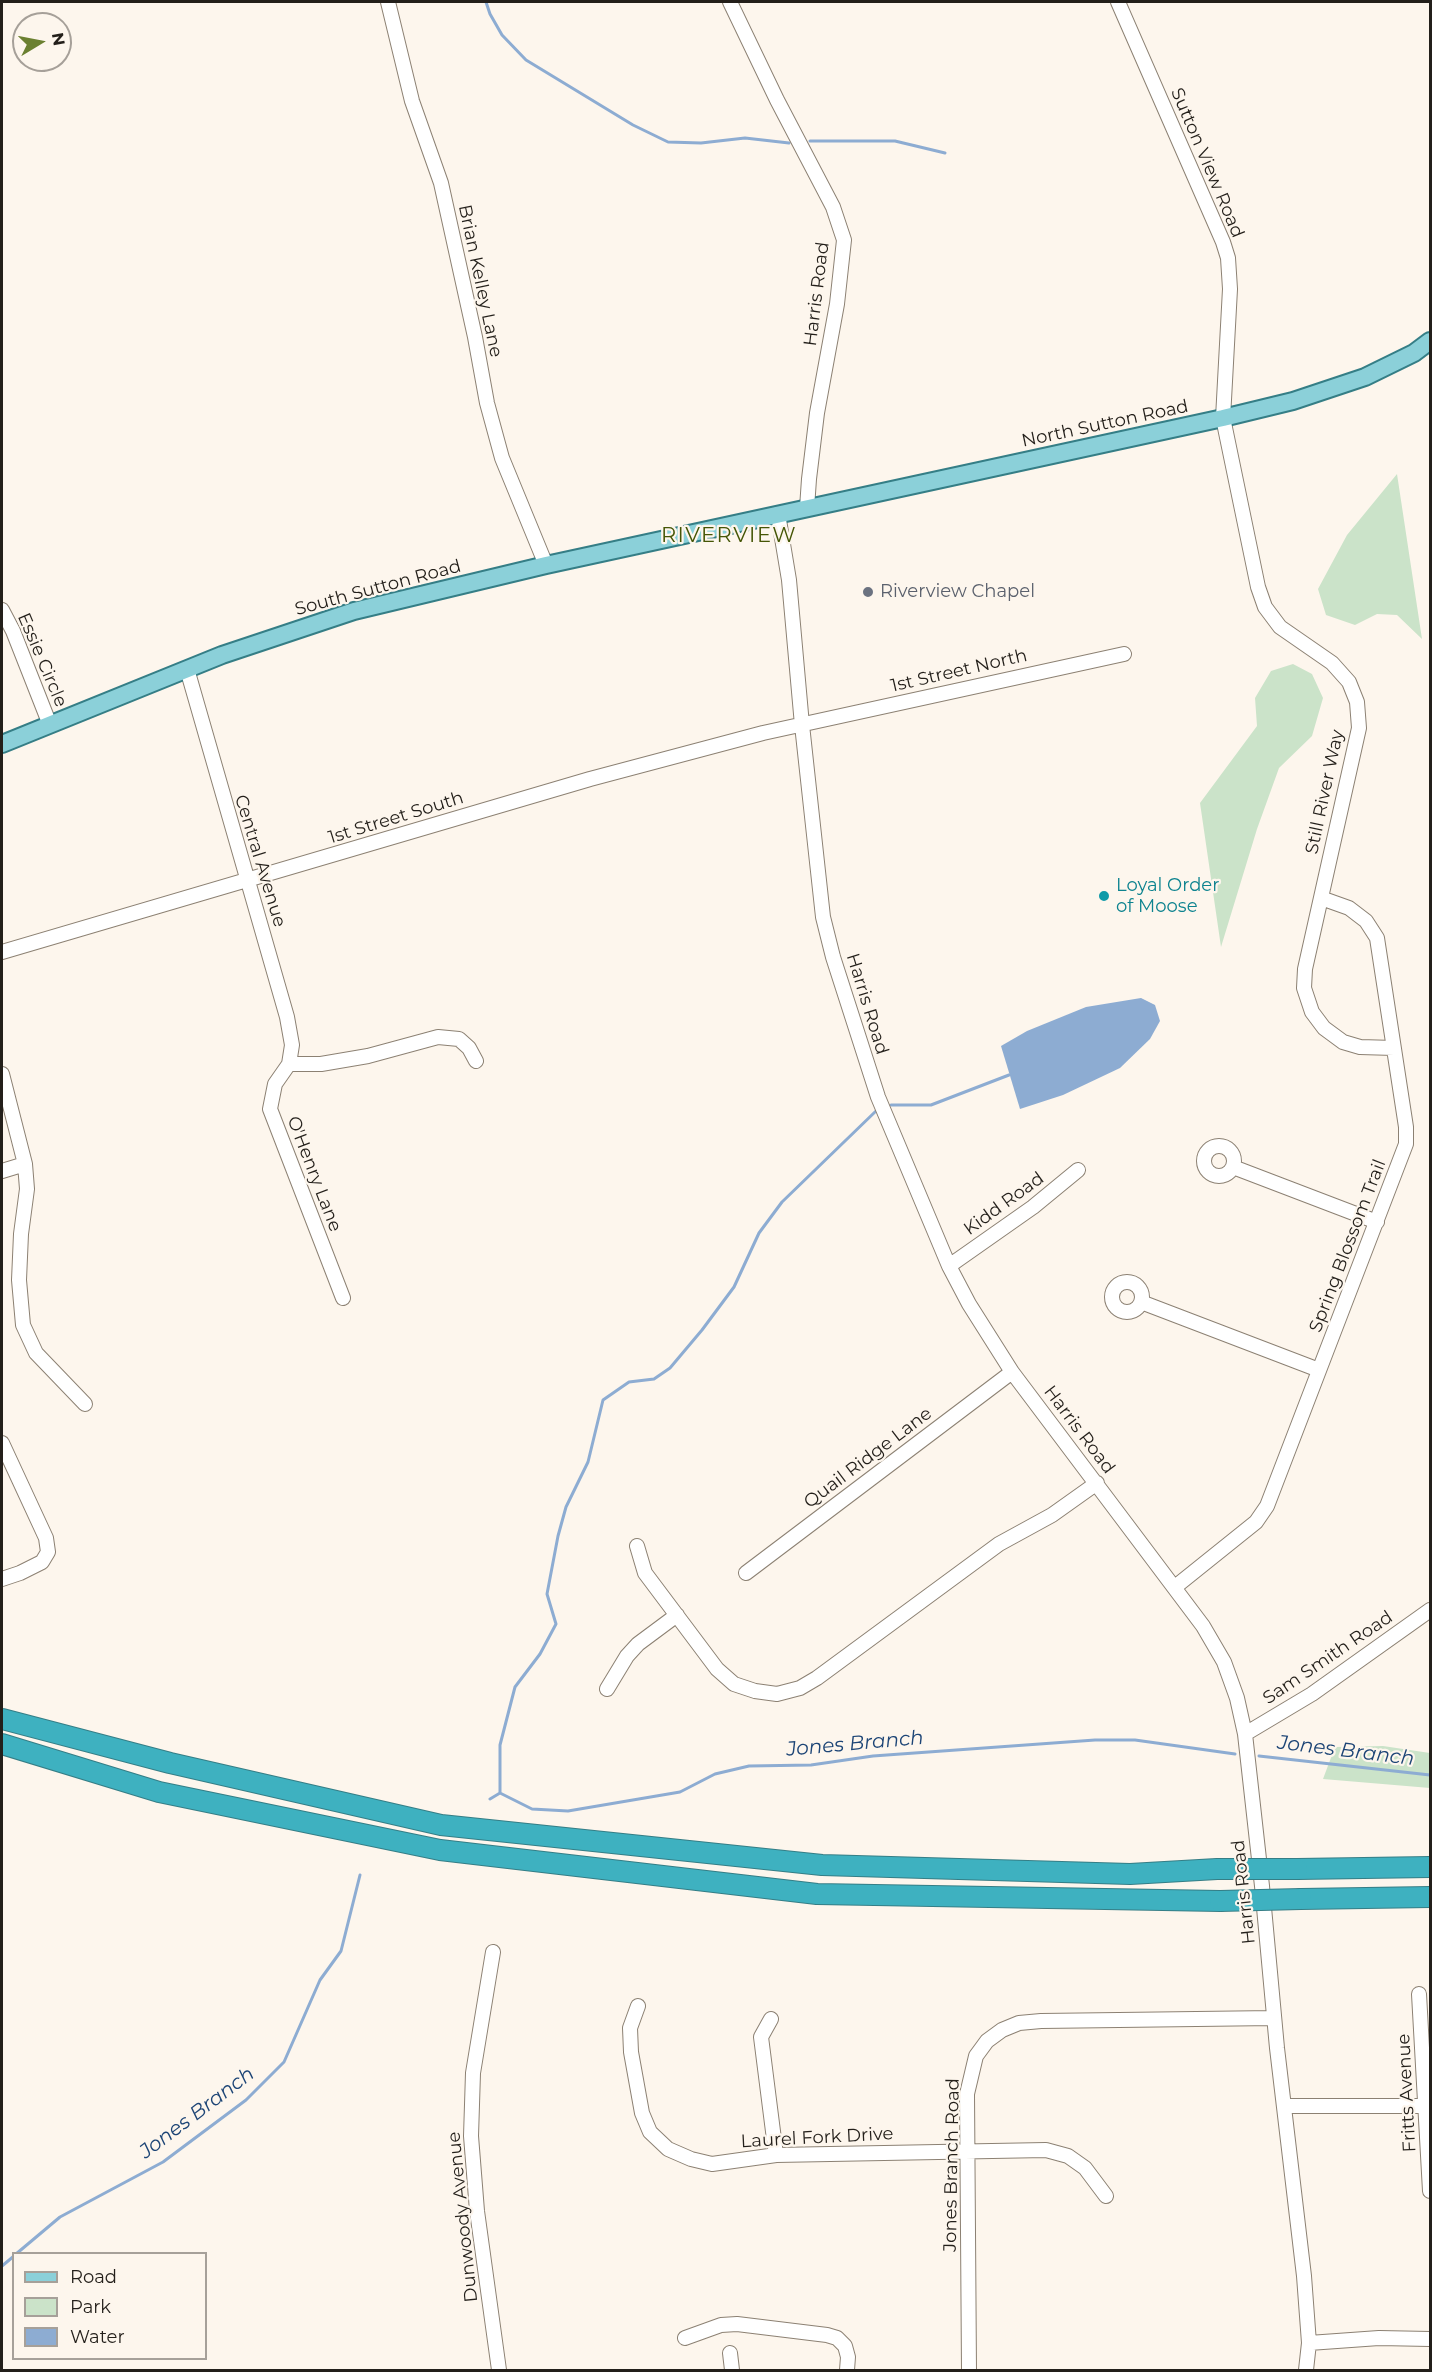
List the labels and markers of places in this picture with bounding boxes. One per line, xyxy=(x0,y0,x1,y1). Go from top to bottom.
place label: Riverview Chapel xyxy=(880,581,1035,603)
marker: Riverview Chapel xyxy=(861,585,875,599)
place label: Loyal Order of Moose xyxy=(1116,875,1219,918)
marker: Loyal Order of Moose xyxy=(1097,889,1111,903)

